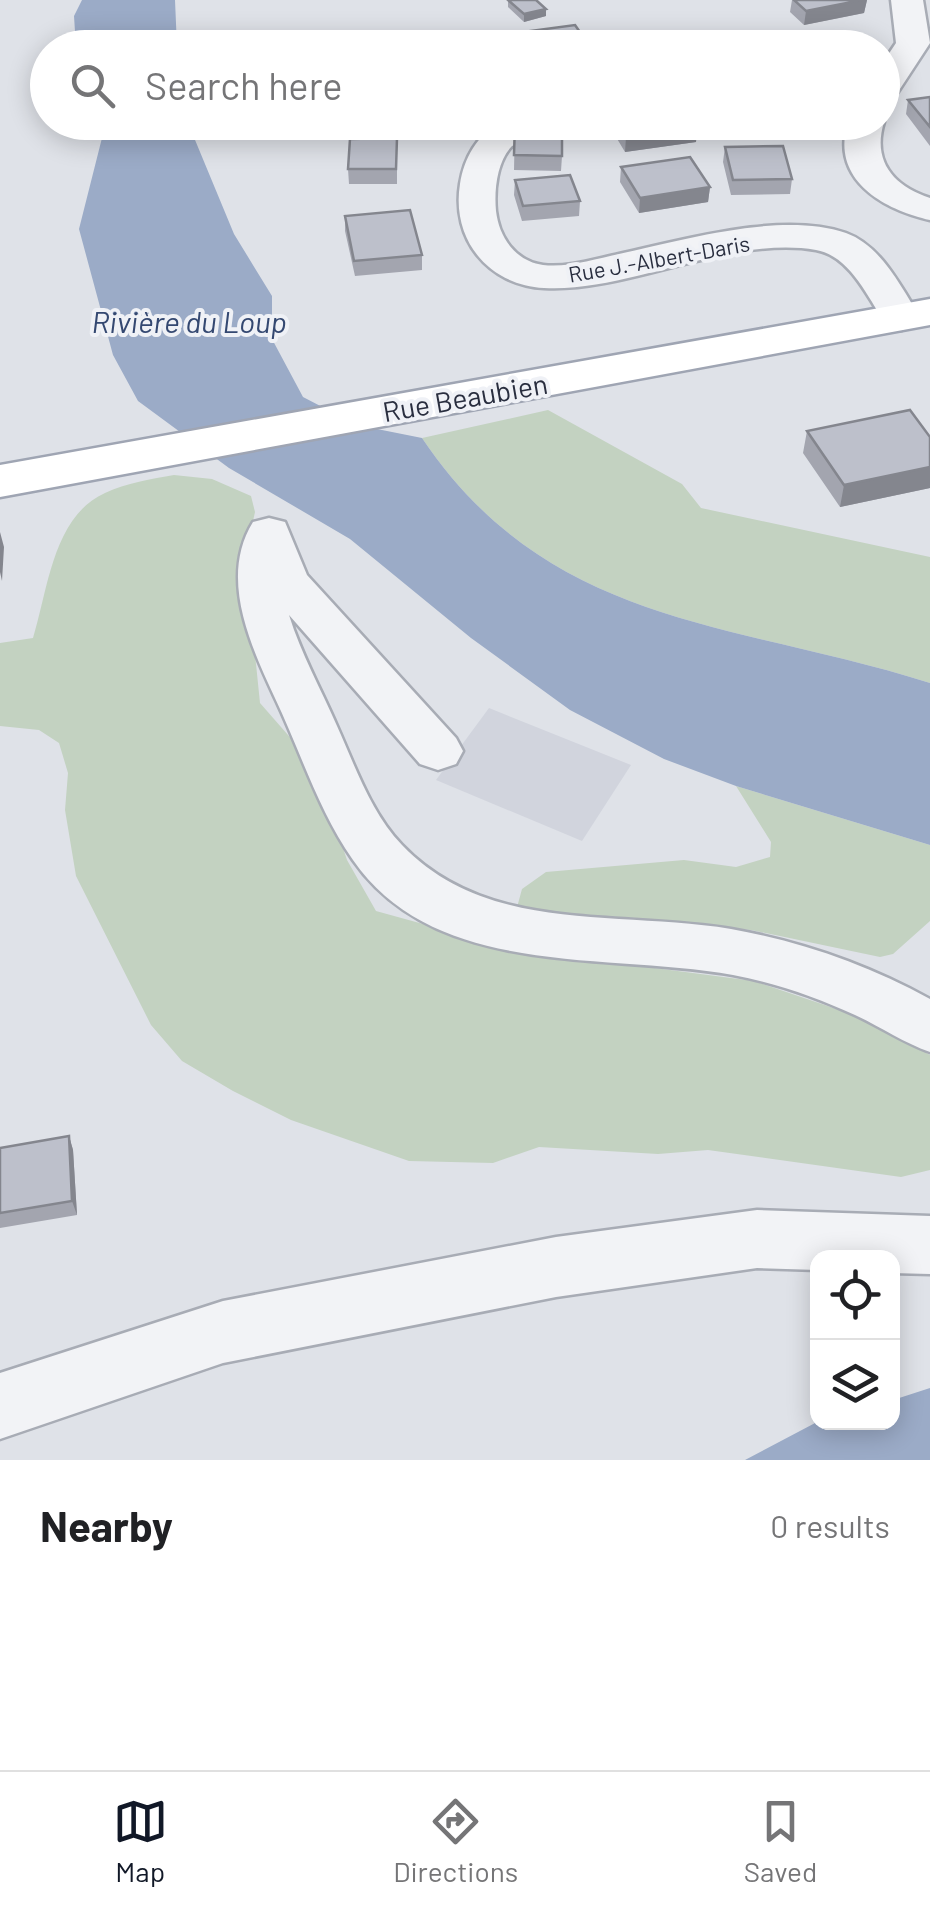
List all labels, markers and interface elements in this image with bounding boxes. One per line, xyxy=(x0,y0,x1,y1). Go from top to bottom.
search box xyxy=(30,30,900,140)
icon: search xyxy=(65,58,120,113)
text: Search here xyxy=(145,62,343,108)
street label: Rue J.-Albert-Daris xyxy=(566,229,752,287)
water label: Rivière du Loup xyxy=(91,303,287,339)
street label: Rue Beaubien xyxy=(380,366,550,428)
map controls xyxy=(810,1250,900,1430)
button: locate xyxy=(810,1250,900,1340)
button: layers xyxy=(810,1340,900,1430)
text: Nearby xyxy=(40,1500,173,1550)
text: 0 results xyxy=(770,1506,890,1544)
tab: Map xyxy=(113,1794,168,1888)
tab: Directions xyxy=(393,1794,518,1888)
tab: Saved xyxy=(744,1794,817,1888)

